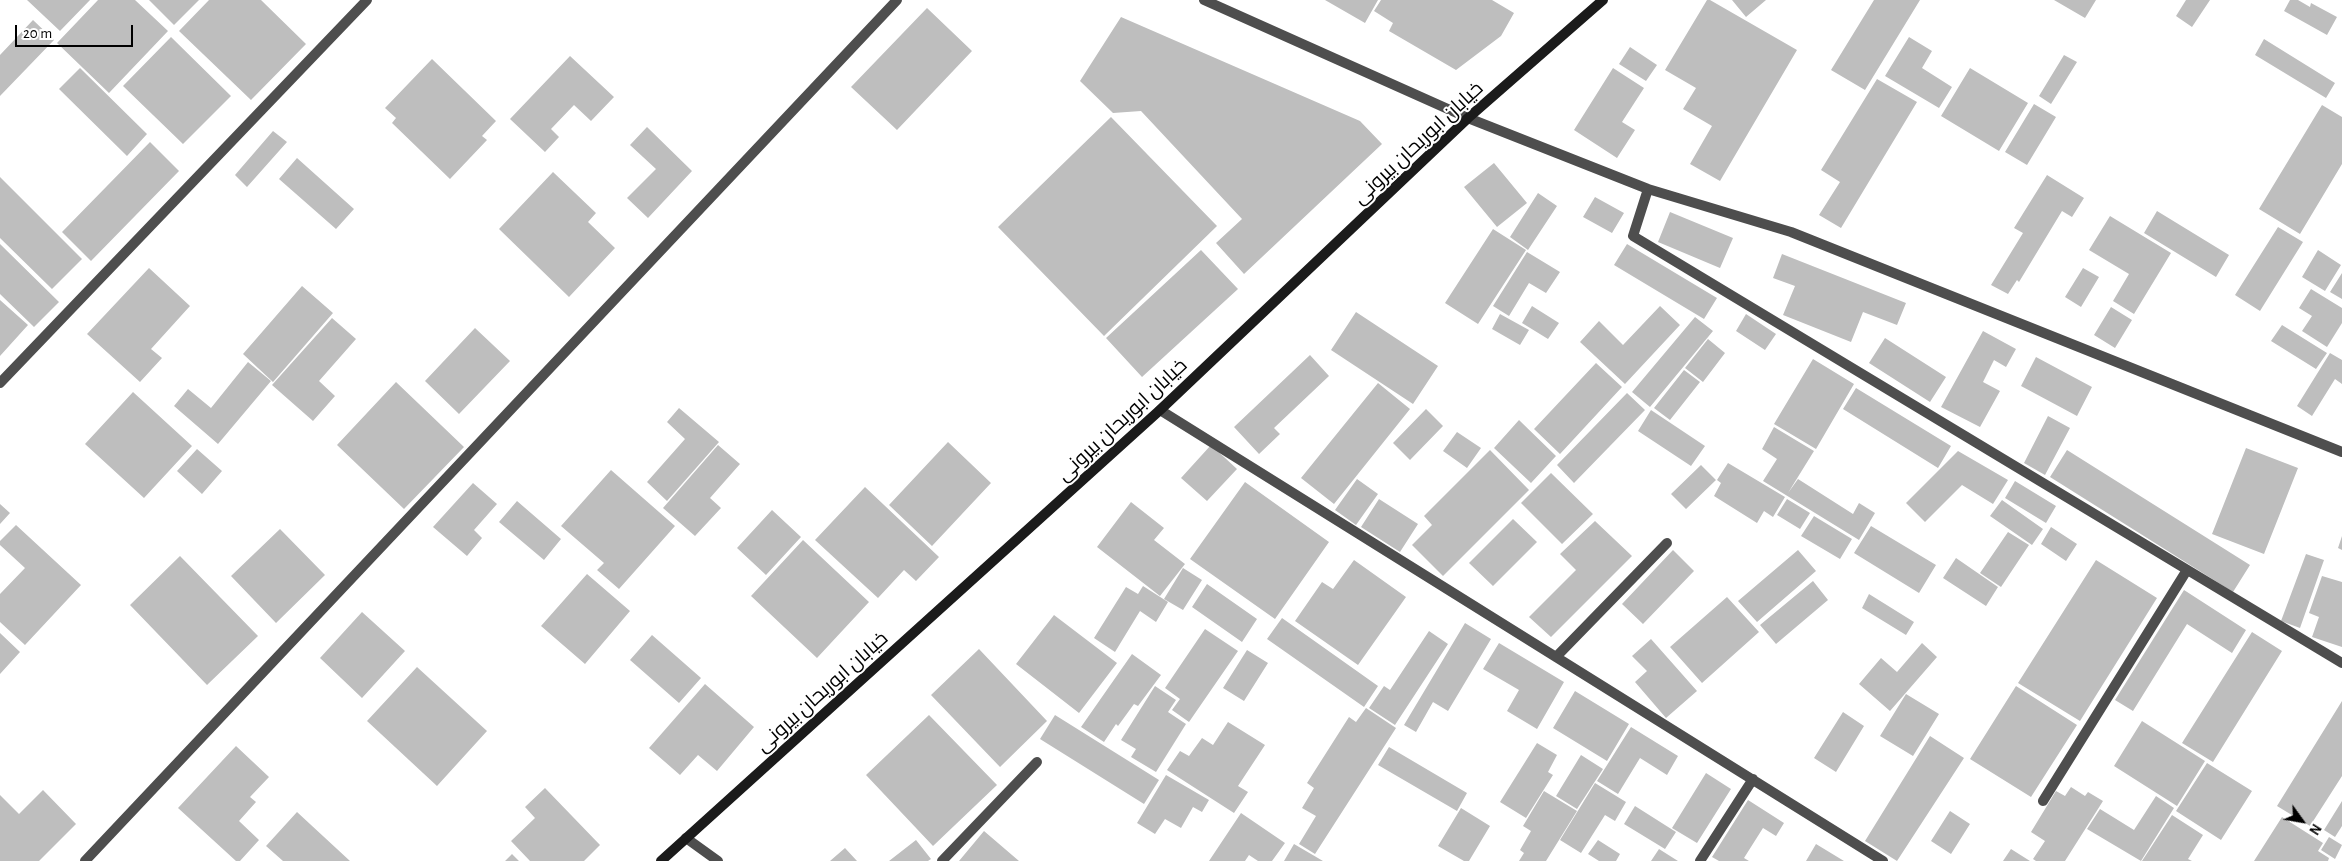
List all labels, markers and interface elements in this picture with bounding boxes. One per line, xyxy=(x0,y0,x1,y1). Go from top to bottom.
scale bar xyxy=(18,15,135,47)
text: 20 m xyxy=(23,26,52,41)
street label: خیابان ابوریحان بیرونی xyxy=(1348,76,1488,210)
street label: خیابان ابوریحان بیرونی xyxy=(1052,353,1192,487)
street label: خیابان ابوریحان بیرونی xyxy=(751,626,893,758)
north arrow xyxy=(2277,796,2327,846)
text: N xyxy=(2306,821,2323,837)

